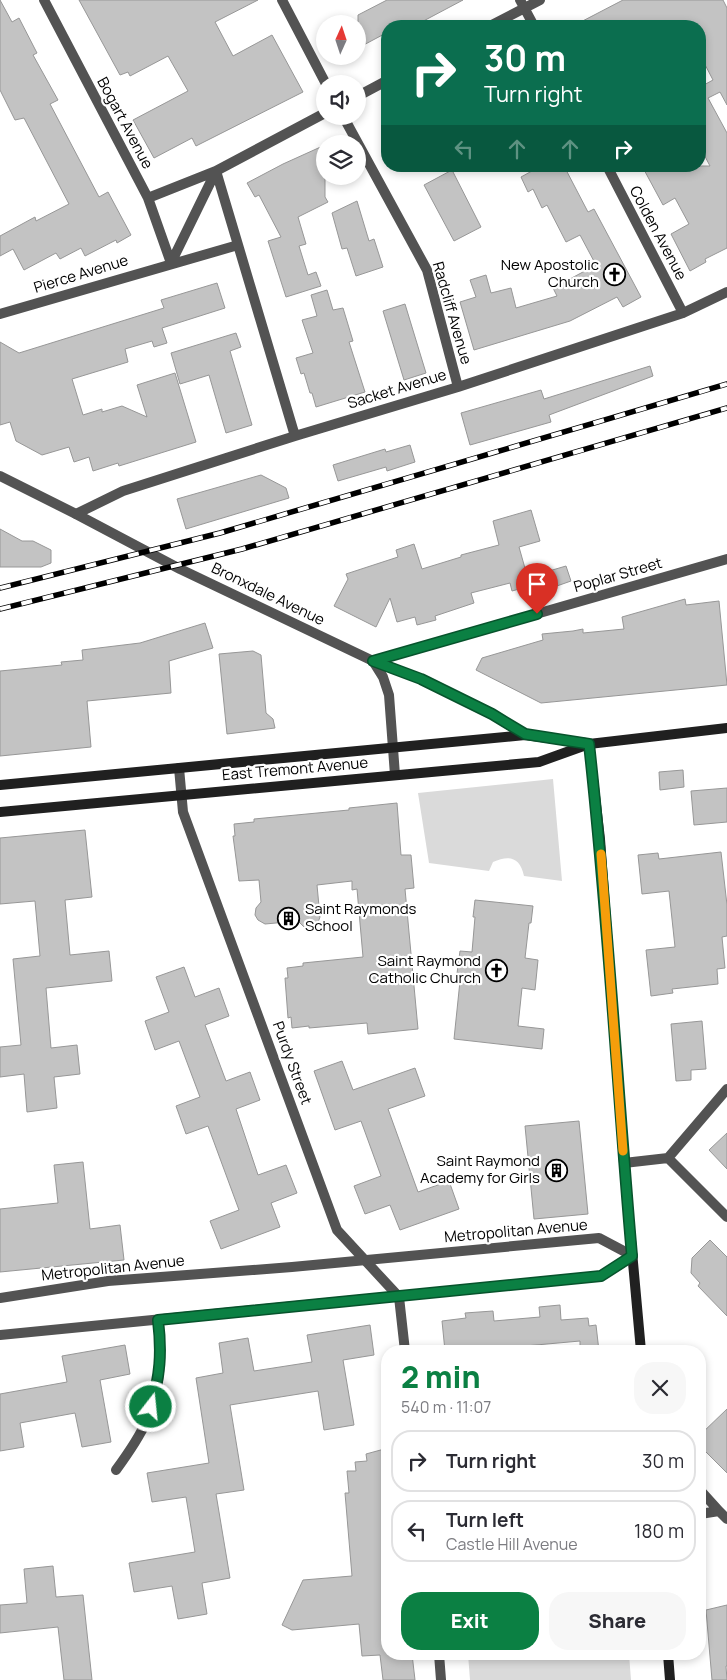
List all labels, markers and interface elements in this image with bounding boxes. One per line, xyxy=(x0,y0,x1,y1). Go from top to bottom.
north arrow xyxy=(316,15,366,65)
map controls xyxy=(316,15,366,185)
text: 30 m xyxy=(484,34,566,82)
icon: right xyxy=(401,40,466,105)
street label: Bogart Avenue xyxy=(92,73,159,173)
button: sound xyxy=(316,75,366,125)
text: Turn right xyxy=(484,79,582,109)
button: layers xyxy=(316,135,366,185)
icon: left xyxy=(450,135,478,163)
icon: ahead xyxy=(503,135,531,163)
icon: ahead xyxy=(556,135,584,163)
icon: right xyxy=(609,135,637,163)
street label: Colden Avenue xyxy=(625,182,692,284)
street label: Pierce Avenue xyxy=(31,249,131,298)
place label: New Apostolic Church xyxy=(501,254,599,292)
street label: Radcliff Avenue xyxy=(428,259,477,367)
church icon: New Apostolic Church xyxy=(603,262,627,286)
street label: Sacket Avenue xyxy=(345,363,449,414)
street label: Poplar Street xyxy=(571,552,665,597)
street label: Bronxdale Avenue xyxy=(208,557,329,630)
pin xyxy=(516,563,558,614)
icon: arrive xyxy=(523,570,551,598)
street label: East Tremont Avenue xyxy=(221,752,369,785)
place label: Saint Raymonds School xyxy=(305,898,417,936)
building icon: Saint Raymonds School xyxy=(277,906,301,930)
place label: Saint Raymond Catholic Church xyxy=(369,950,481,988)
church icon: Saint Raymond Catholic Church xyxy=(485,958,509,982)
street label: Purdy Street xyxy=(268,1018,317,1107)
place label: Saint Raymond Academy for Girls xyxy=(420,1150,540,1188)
building icon: Saint Raymond Academy for Girls xyxy=(544,1158,568,1182)
street label: Metropolitan Avenue xyxy=(443,1214,589,1247)
street label: Metropolitan Avenue xyxy=(40,1250,186,1285)
text: 2 min xyxy=(401,1356,481,1397)
button: close xyxy=(634,1362,686,1414)
position arrow xyxy=(124,1380,176,1432)
text: 540 m · 11:07 xyxy=(401,1396,491,1418)
icon: right xyxy=(403,1447,431,1475)
text: Turn right xyxy=(446,1448,536,1474)
text: 30 m xyxy=(642,1448,684,1474)
text: Turn left xyxy=(446,1507,524,1533)
icon: left xyxy=(403,1517,431,1545)
text: 180 m xyxy=(634,1518,684,1544)
text: Castle Hill Avenue xyxy=(446,1533,578,1555)
button: Exit xyxy=(401,1592,539,1650)
button: Share xyxy=(549,1592,686,1650)

